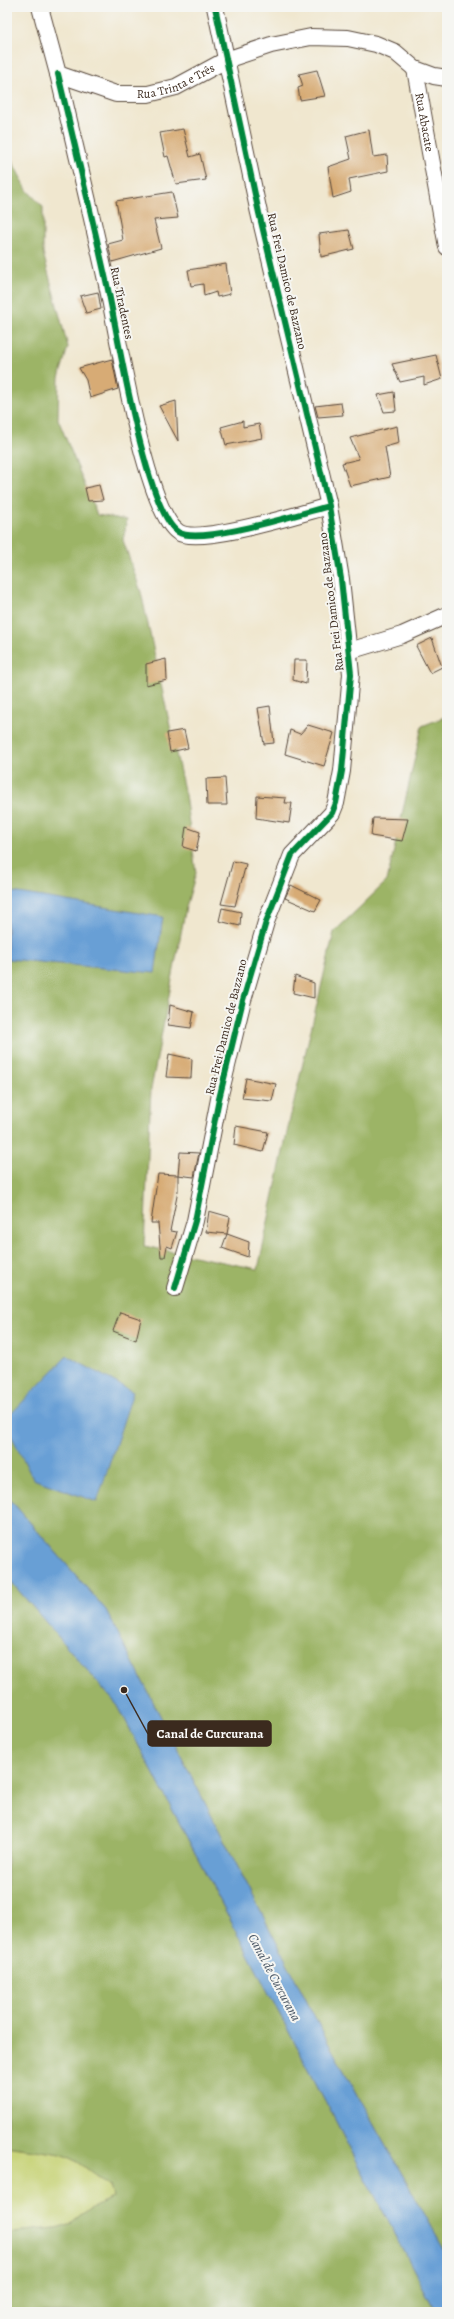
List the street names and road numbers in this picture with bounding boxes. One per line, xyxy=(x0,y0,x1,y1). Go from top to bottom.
street label: Rua Trinta e Três xyxy=(137,60,218,102)
street label: Rua Abacate xyxy=(411,91,438,153)
street label: Rua Frei Damico de Bazzano xyxy=(263,211,311,351)
street label: Rua Tiradentes xyxy=(107,265,138,341)
street label: Rua Frei Damico de Bazzano xyxy=(315,532,347,672)
street label: Rua Frei Damico de Bazzano xyxy=(201,957,251,1097)

